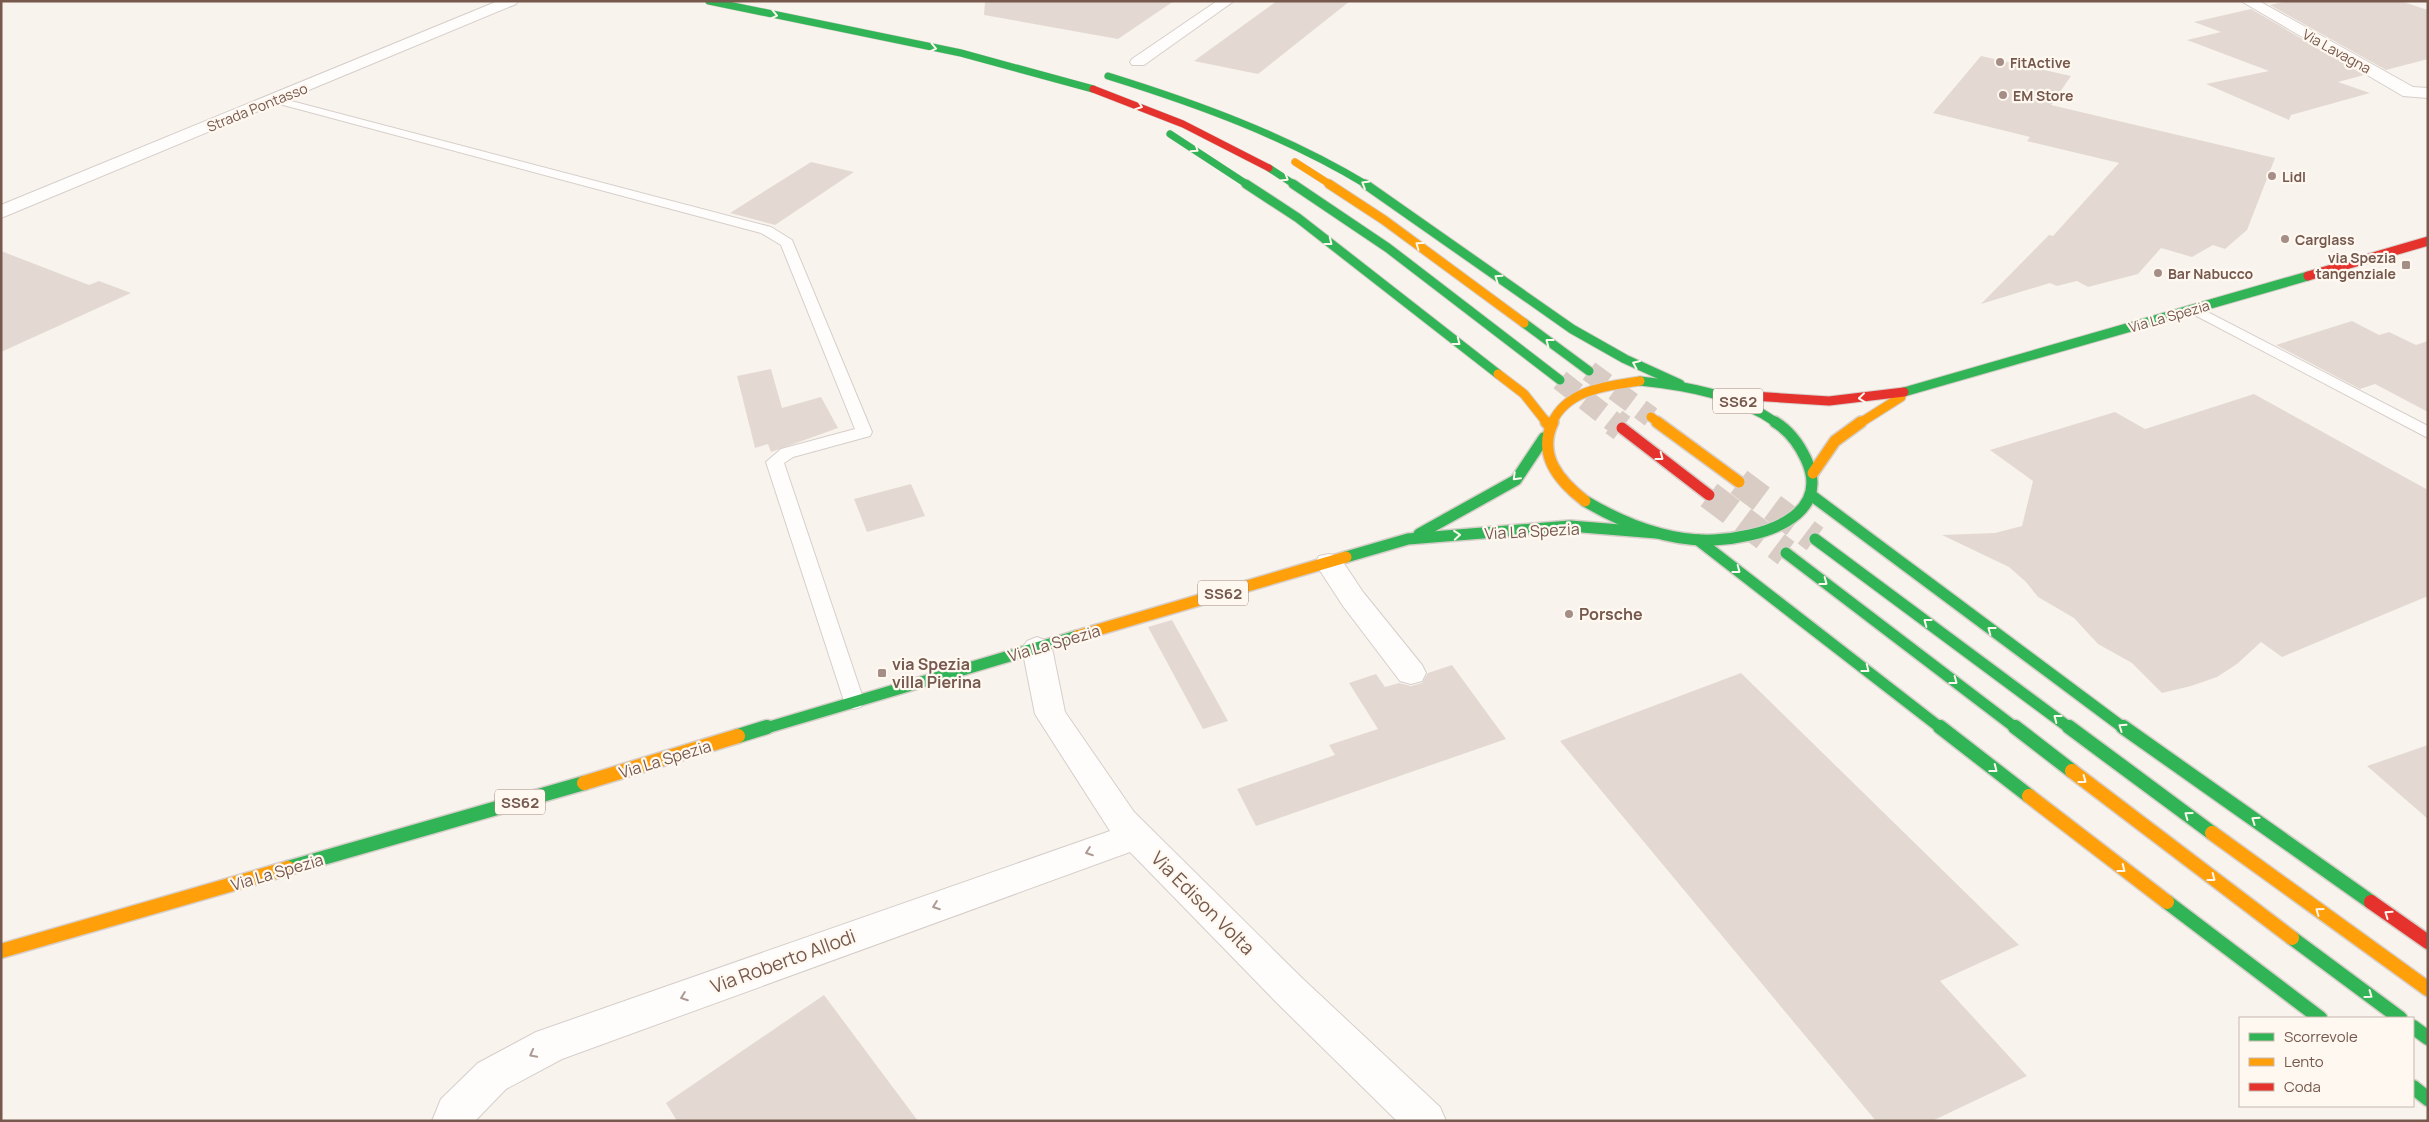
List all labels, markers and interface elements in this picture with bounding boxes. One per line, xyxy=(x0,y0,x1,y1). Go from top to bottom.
one-way arrow xyxy=(769,9,778,20)
street label: Via Lavagna xyxy=(2299,24,2375,78)
one-way arrow xyxy=(928,43,937,53)
place label: FitActive xyxy=(2010,53,2071,72)
marker: FitActive xyxy=(1994,56,2006,68)
street label: Strada Pontasso xyxy=(204,78,310,136)
place label: EM Store xyxy=(2013,86,2073,105)
marker: EM Store xyxy=(1997,89,2009,101)
one-way arrow xyxy=(1135,100,1143,110)
one-way arrow xyxy=(1190,143,1199,153)
place label: Lidl xyxy=(2282,167,2306,186)
marker: Lidl xyxy=(2266,170,2278,182)
one-way arrow xyxy=(1280,171,1289,181)
one-way arrow xyxy=(1362,181,1371,191)
place label: Carglass xyxy=(2295,230,2355,249)
marker: Carglass xyxy=(2279,233,2291,245)
one-way arrow xyxy=(1323,236,1332,244)
one-way arrow xyxy=(1416,243,1425,251)
place label: via Spezia tangenziale xyxy=(2316,248,2396,283)
marker: via Spezia tangenziale xyxy=(2400,259,2412,271)
place label: Bar Nabucco xyxy=(2168,264,2253,283)
marker: Bar Nabucco xyxy=(2152,267,2164,279)
one-way arrow xyxy=(1494,275,1504,284)
street label: Via La Spezia xyxy=(2126,295,2212,337)
one-way arrow xyxy=(1451,336,1460,344)
one-way arrow xyxy=(1546,339,1555,348)
one-way arrow xyxy=(1632,360,1641,370)
road number: SS62 xyxy=(1713,388,1763,414)
one-way arrow xyxy=(1857,392,1865,403)
one-way arrow xyxy=(1654,452,1663,460)
one-way arrow xyxy=(1513,471,1522,480)
street label: Via La Spezia xyxy=(1484,518,1580,544)
one-way arrow xyxy=(1453,530,1461,541)
one-way arrow xyxy=(1731,564,1740,572)
one-way arrow xyxy=(1818,577,1827,585)
road number: SS62 xyxy=(1198,580,1248,606)
place label: Porsche xyxy=(1579,603,1643,625)
marker: Porsche xyxy=(1563,608,1575,620)
one-way arrow xyxy=(1923,618,1932,628)
street label: Via La Spezia xyxy=(1005,619,1103,667)
one-way arrow xyxy=(1987,627,1997,636)
place label: via Spezia villa Pierina xyxy=(892,653,981,693)
one-way arrow xyxy=(1860,663,1869,671)
marker: via Spezia villa Pierina xyxy=(876,667,888,679)
one-way arrow xyxy=(1948,675,1957,684)
one-way arrow xyxy=(2054,716,2063,724)
one-way arrow xyxy=(2118,724,2128,733)
street label: Via La Spezia xyxy=(616,735,714,783)
one-way arrow xyxy=(1988,763,1998,772)
one-way arrow xyxy=(2077,774,2086,782)
road number: SS62 xyxy=(495,790,545,814)
one-way arrow xyxy=(2184,812,2194,821)
one-way arrow xyxy=(2251,817,2261,826)
street label: Via Edison Volta xyxy=(1145,845,1261,961)
one-way arrow xyxy=(1085,846,1094,856)
street label: Via La Spezia xyxy=(228,848,326,896)
one-way arrow xyxy=(2116,864,2125,872)
one-way arrow xyxy=(2206,872,2216,881)
one-way arrow xyxy=(932,900,941,910)
one-way arrow xyxy=(2316,908,2325,916)
one-way arrow xyxy=(2384,911,2394,920)
street label: Via Roberto Allodi xyxy=(707,923,859,999)
one-way arrow xyxy=(2363,989,2373,998)
one-way arrow xyxy=(681,991,689,1001)
legend xyxy=(2239,1017,2414,1107)
text: Scorrevole xyxy=(2284,1026,2358,1047)
one-way arrow xyxy=(529,1048,538,1058)
text: Lento xyxy=(2284,1051,2324,1072)
text: Coda xyxy=(2284,1076,2321,1097)

